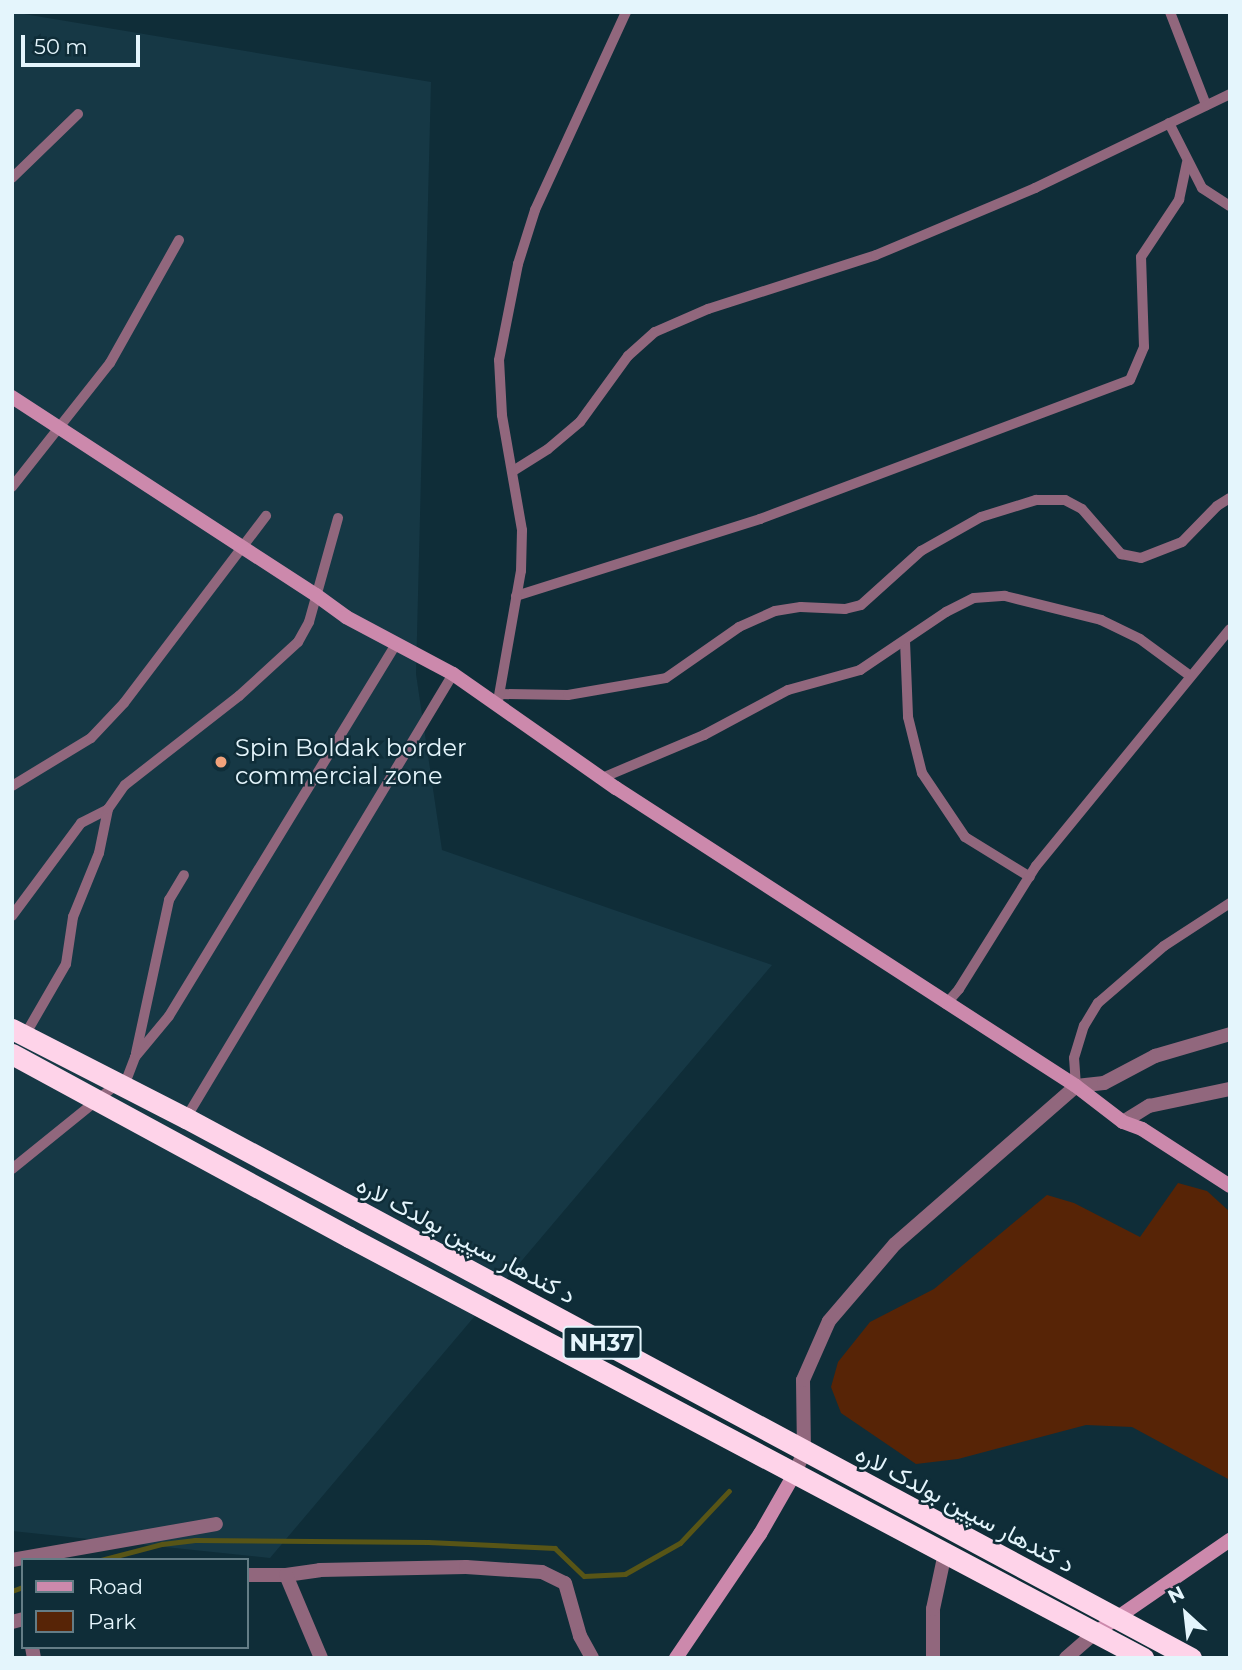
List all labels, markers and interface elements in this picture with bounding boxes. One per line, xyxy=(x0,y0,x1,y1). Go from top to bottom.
scale bar xyxy=(24,21,144,65)
text: 50 m xyxy=(34,34,88,59)
place label: Spin Boldak border commercial zone xyxy=(235,734,467,790)
marker: Spin Boldak border commercial zone xyxy=(213,754,229,770)
street label: د کندهار سپین بولدک لاره xyxy=(352,1170,580,1310)
road number: NH37 xyxy=(562,1324,642,1362)
street label: د کندهار سپین بولدک لاره xyxy=(851,1439,1079,1579)
legend xyxy=(21,1558,248,1649)
text: Road xyxy=(88,1574,143,1599)
north arrow xyxy=(1151,1579,1221,1649)
text: N xyxy=(1164,1581,1188,1609)
text: Park xyxy=(88,1609,136,1634)

